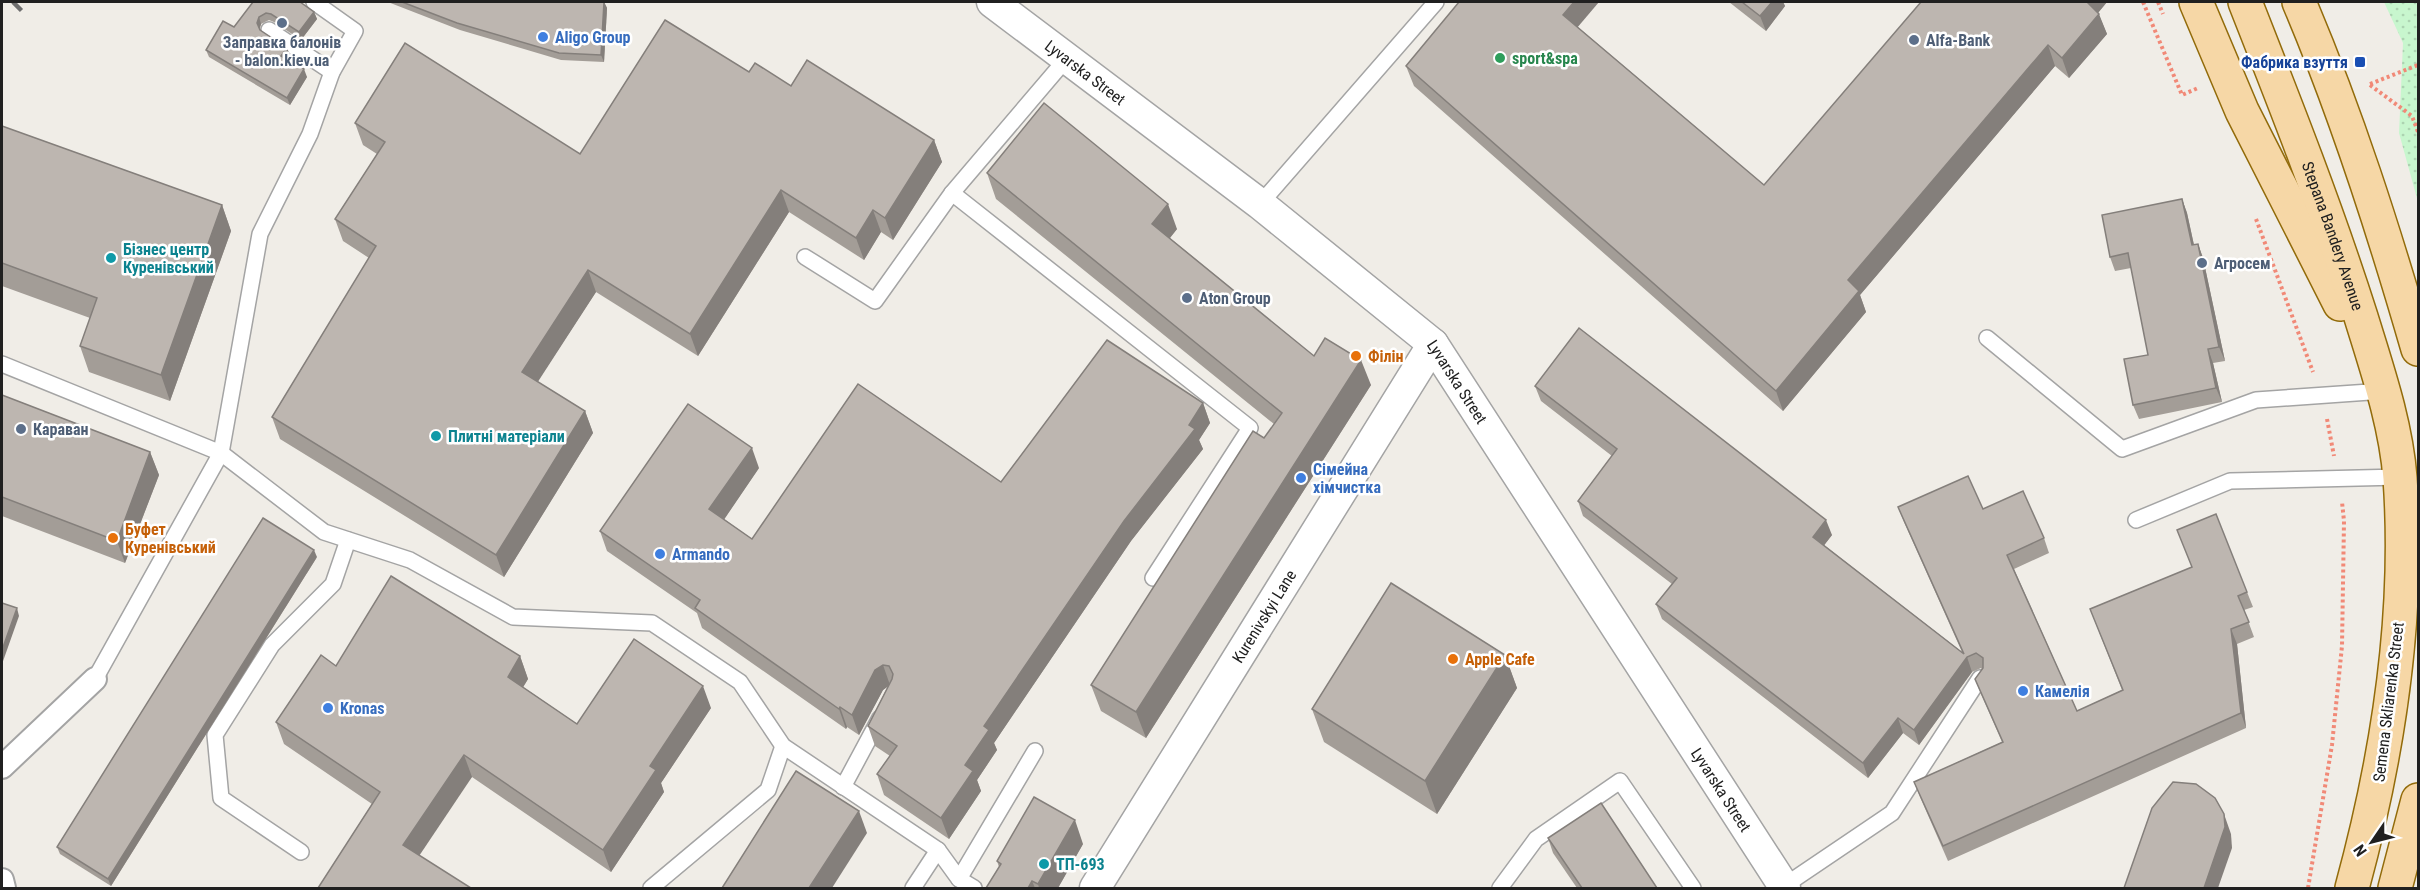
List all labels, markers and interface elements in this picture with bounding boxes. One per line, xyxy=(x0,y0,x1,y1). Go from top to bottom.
marker: Заправка балонів - balon.kiev.ua xyxy=(275,16,289,30)
place label: Aligo Group xyxy=(555,28,631,47)
marker: Aligo Group xyxy=(536,30,550,44)
place label: Alfa-Bank xyxy=(1926,31,1991,50)
place label: Заправка балонів - balon.kiev.ua xyxy=(223,33,341,70)
marker: Alfa-Bank xyxy=(1907,33,1921,47)
street label: Lyvarska Street xyxy=(1041,36,1129,109)
place label: sport&spa xyxy=(1512,49,1578,68)
marker: sport&spa xyxy=(1493,51,1507,65)
place label: Фабрика взуття xyxy=(2241,53,2348,72)
marker: Фабрика взуття xyxy=(2353,55,2367,69)
street label: Stepana Bandery Avenue xyxy=(2298,159,2367,313)
place label: Бізнес центр Куренівський xyxy=(123,240,214,277)
marker: Бізнес центр Куренівський xyxy=(104,251,118,265)
place label: Агросем xyxy=(2214,254,2271,273)
marker: Агросем xyxy=(2195,256,2209,270)
place label: Aton Group xyxy=(1199,289,1271,308)
marker: Aton Group xyxy=(1180,291,1194,305)
street label: Lyvarska Street xyxy=(1423,337,1491,428)
place label: Філін xyxy=(1368,347,1404,366)
marker: Філін xyxy=(1349,349,1363,363)
place label: Караван xyxy=(33,420,89,439)
marker: Караван xyxy=(14,422,28,436)
place label: Плитні матеріали xyxy=(448,427,565,446)
marker: Плитні матеріали xyxy=(429,429,443,443)
place label: Сімейна хімчистка xyxy=(1313,460,1381,497)
marker: Сімейна хімчистка xyxy=(1294,471,1308,485)
place label: Буфет Куренівський xyxy=(125,520,216,557)
marker: Буфет Куренівський xyxy=(106,531,120,545)
place label: Armando xyxy=(672,545,730,564)
marker: Armando xyxy=(653,547,667,561)
street label: Kurenivskyi Lane xyxy=(1228,566,1300,666)
street label: Semena Skliarenka Street xyxy=(2369,621,2408,783)
place label: Apple Cafe xyxy=(1465,650,1535,669)
marker: Apple Cafe xyxy=(1446,652,1460,666)
place label: Камелія xyxy=(2035,682,2090,701)
marker: Камелія xyxy=(2016,684,2030,698)
place label: Kronas xyxy=(340,699,385,718)
marker: Kronas xyxy=(321,701,335,715)
street label: Lyvarska Street xyxy=(1687,745,1755,836)
north arrow xyxy=(2342,812,2402,872)
text: N xyxy=(2350,841,2371,860)
place label: ТП-693 xyxy=(1056,855,1105,874)
marker: ТП-693 xyxy=(1037,857,1051,871)

